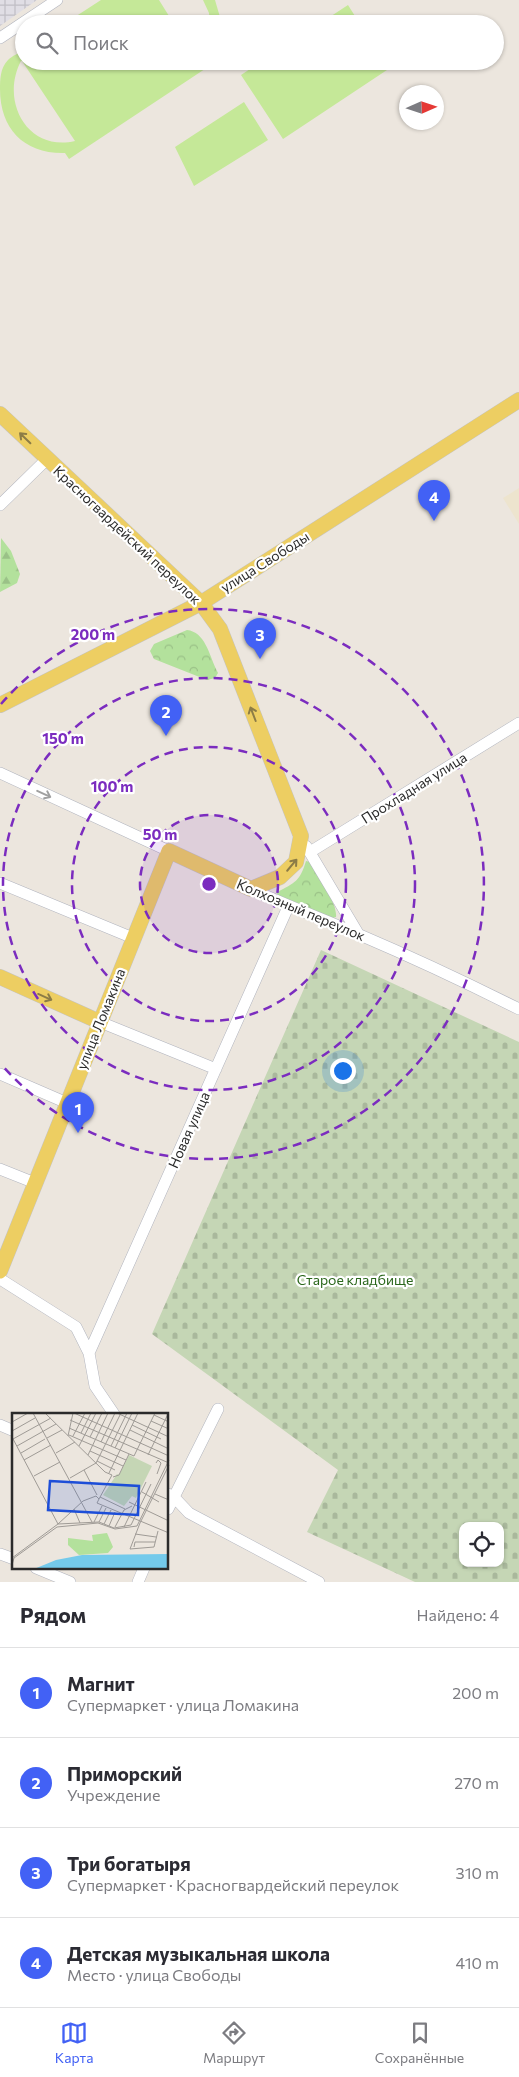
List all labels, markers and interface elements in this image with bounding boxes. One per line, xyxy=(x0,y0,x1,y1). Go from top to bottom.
search box xyxy=(15,15,504,70)
icon: search xyxy=(33,29,61,57)
text: Поиск xyxy=(73,31,129,54)
north arrow xyxy=(399,85,444,130)
one-way arrow xyxy=(19,432,31,444)
street label: Красногвардейский переулок xyxy=(50,462,205,608)
pin: 4 xyxy=(418,480,450,521)
street label: улица Свободы xyxy=(217,527,312,596)
pin: 3 xyxy=(244,618,276,659)
text: 200 m xyxy=(71,625,115,643)
pin: 2 xyxy=(150,695,182,736)
one-way arrow xyxy=(248,707,257,722)
text: 150 m xyxy=(42,729,84,747)
street label: Прохладная улица xyxy=(358,748,470,827)
text: 100 m xyxy=(91,777,133,795)
one-way arrow xyxy=(36,789,51,799)
text: 50 m xyxy=(143,825,177,843)
one-way arrow xyxy=(286,858,297,871)
centre of rings xyxy=(200,875,218,893)
street label: Колхозный переулок xyxy=(234,875,368,944)
street label: улица Ломакина xyxy=(72,966,129,1072)
one-way arrow xyxy=(37,993,52,1003)
your location xyxy=(330,1058,356,1084)
street label: Новая улица xyxy=(164,1089,213,1171)
pin: 1 xyxy=(62,1092,94,1133)
park label: Старое кладбище xyxy=(297,1271,413,1288)
inset map xyxy=(12,1413,169,1570)
map controls xyxy=(459,1522,504,1567)
button: locate xyxy=(459,1522,504,1567)
text: Рядом xyxy=(20,1602,86,1627)
text: Найдено: 4 xyxy=(417,1605,499,1624)
text: Магнит xyxy=(67,1672,135,1695)
text: 1 xyxy=(32,1683,40,1702)
text: 200 m xyxy=(452,1683,499,1702)
text: Супермаркет · улица Ломакина xyxy=(67,1695,299,1714)
text: Приморский xyxy=(67,1762,182,1785)
text: 2 xyxy=(31,1773,41,1792)
text: 270 m xyxy=(454,1773,499,1792)
text: Учреждение xyxy=(67,1785,160,1804)
text: Три богатыря xyxy=(67,1852,191,1875)
text: 3 xyxy=(31,1863,41,1882)
text: 310 m xyxy=(456,1863,499,1882)
text: Супермаркет · Красногвардейский переулок xyxy=(67,1875,399,1894)
text: Детская музыкальная школа xyxy=(67,1942,330,1965)
text: 4 xyxy=(31,1953,41,1972)
text: 410 m xyxy=(456,1953,499,1972)
text: Место · улица Свободы xyxy=(67,1965,241,1984)
tab: Карта xyxy=(55,2019,93,2066)
tab: Маршрут xyxy=(203,2019,265,2066)
tab: Сохранённые xyxy=(375,2019,464,2066)

